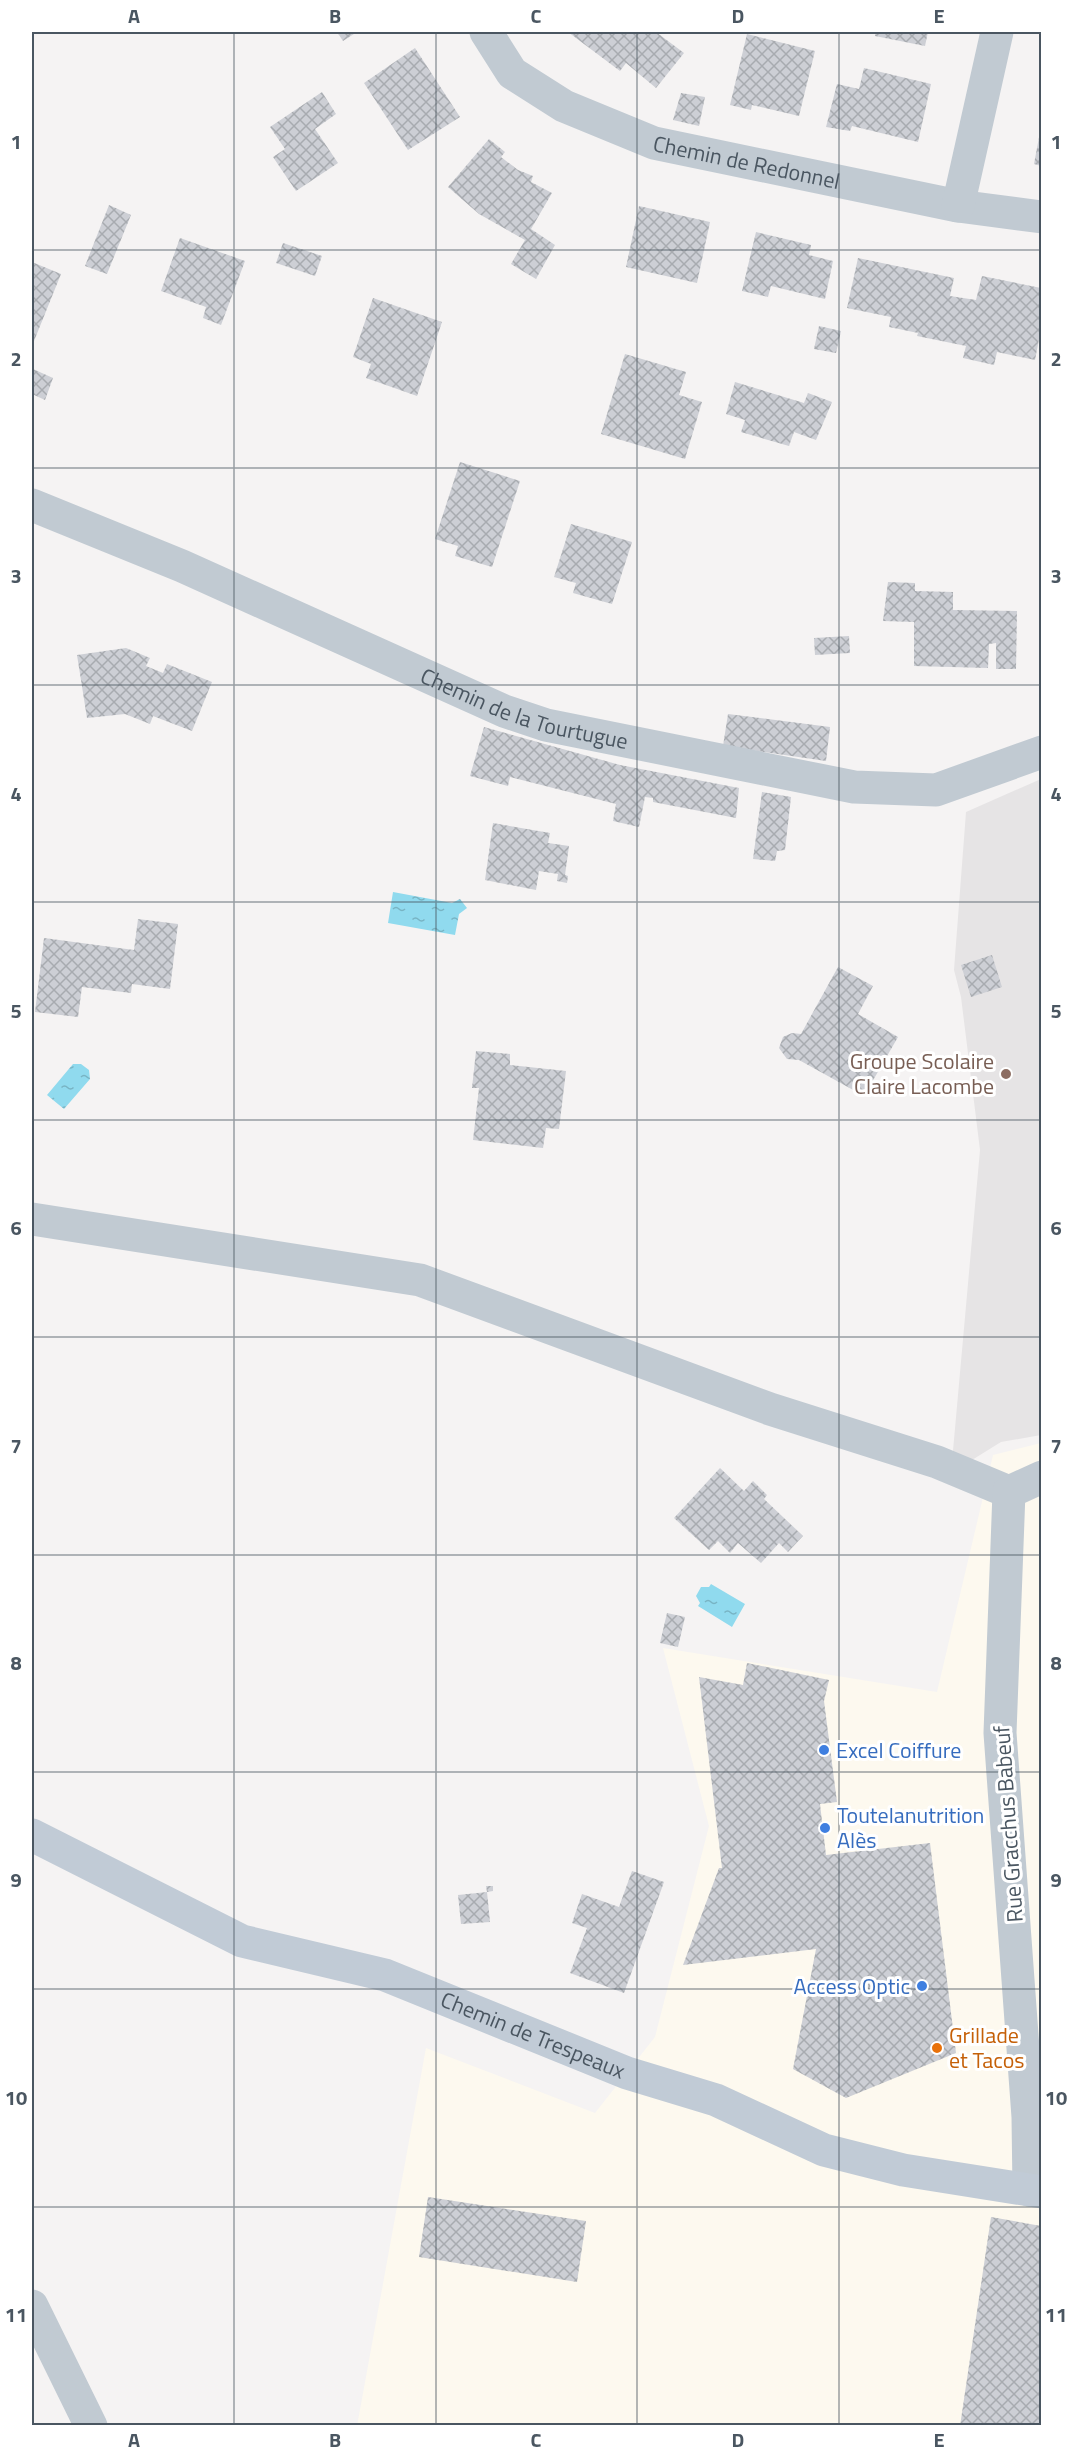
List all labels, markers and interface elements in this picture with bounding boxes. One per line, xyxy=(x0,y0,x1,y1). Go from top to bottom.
text: A xyxy=(128,0,140,31)
text: B xyxy=(329,0,341,31)
text: C xyxy=(531,0,542,31)
text: D xyxy=(732,0,744,31)
text: E xyxy=(933,0,945,31)
text: 1 xyxy=(10,126,22,157)
street label: Chemin de Redonnel xyxy=(650,126,843,198)
text: 1 xyxy=(1050,126,1062,157)
text: 2 xyxy=(10,343,22,374)
text: 2 xyxy=(1050,343,1062,374)
text: 3 xyxy=(10,560,22,591)
text: 3 xyxy=(1050,560,1062,591)
street label: Chemin de la Tourtugue xyxy=(415,659,631,758)
text: 4 xyxy=(10,778,22,809)
text: 4 xyxy=(1050,778,1062,809)
text: 5 xyxy=(10,995,22,1026)
text: 5 xyxy=(1050,995,1062,1026)
place label: Groupe Scolaire Claire Lacombe xyxy=(850,1044,994,1103)
marker: Groupe Scolaire Claire Lacombe xyxy=(999,1067,1013,1081)
text: 6 xyxy=(10,1212,22,1243)
text: 6 xyxy=(1050,1212,1062,1243)
text: 7 xyxy=(10,1430,22,1461)
text: 7 xyxy=(1050,1430,1062,1461)
text: 8 xyxy=(10,1647,22,1678)
text: 8 xyxy=(1050,1647,1062,1678)
street label: Rue Gracchus Babeuf xyxy=(984,1724,1032,1924)
place label: Excel Coiffure xyxy=(836,1733,961,1767)
marker: Excel Coiffure xyxy=(817,1743,831,1757)
place label: Toutelanutrition Alès xyxy=(837,1798,984,1857)
marker: Toutelanutrition Alès xyxy=(818,1821,832,1835)
text: 9 xyxy=(10,1864,22,1895)
text: 9 xyxy=(1050,1864,1062,1895)
place label: Access Optic xyxy=(794,1969,910,2003)
marker: Access Optic xyxy=(915,1979,929,1993)
street label: Chemin de Trespeaux xyxy=(436,1982,630,2088)
place label: Grillade et Tacos xyxy=(949,2018,1025,2077)
marker: Grillade et Tacos xyxy=(930,2041,944,2055)
text: 10 xyxy=(5,2082,27,2113)
text: 10 xyxy=(1045,2082,1067,2113)
text: 11 xyxy=(5,2299,27,2330)
text: 11 xyxy=(1045,2299,1067,2330)
text: A xyxy=(128,2424,140,2455)
text: B xyxy=(329,2424,341,2455)
text: C xyxy=(531,2424,542,2455)
text: D xyxy=(732,2424,744,2455)
text: E xyxy=(933,2424,945,2455)

